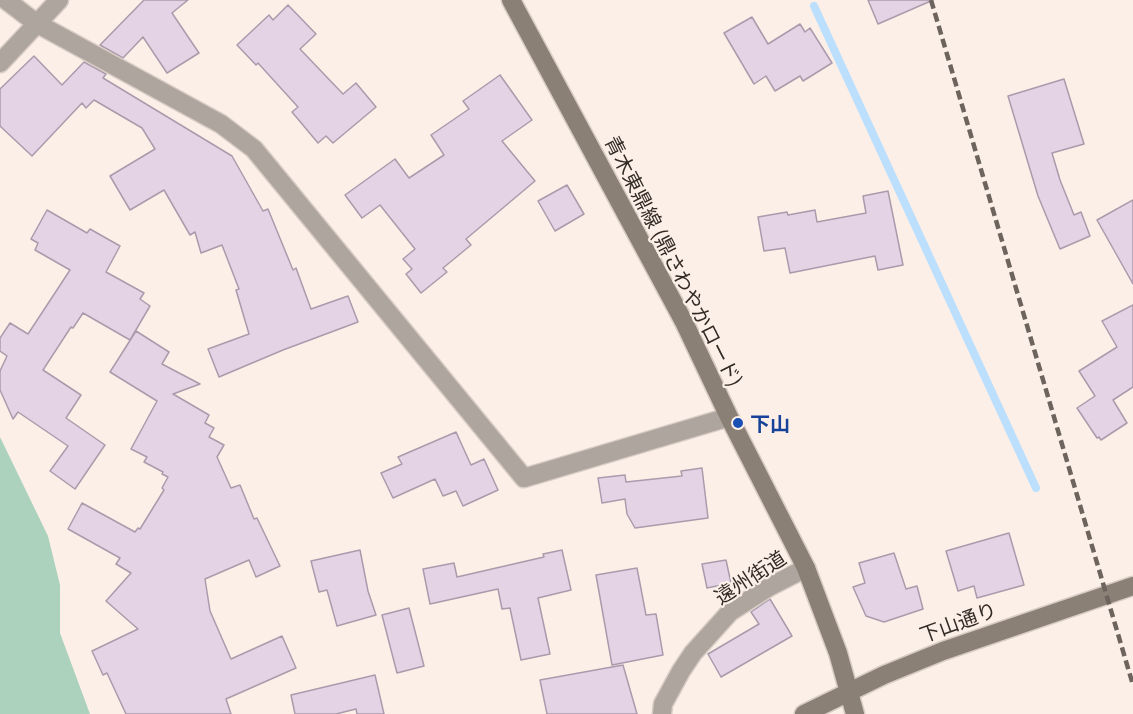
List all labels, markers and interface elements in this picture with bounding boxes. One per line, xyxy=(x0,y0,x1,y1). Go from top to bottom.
street label: 青木東鼎線 (鼎さわやかロード) xyxy=(600,132,748,390)
place label: 下山 xyxy=(750,411,790,435)
marker: 下山 xyxy=(731,416,745,430)
street label: 遠州街道 xyxy=(710,545,790,609)
street label: 下山通り xyxy=(916,597,1000,647)

